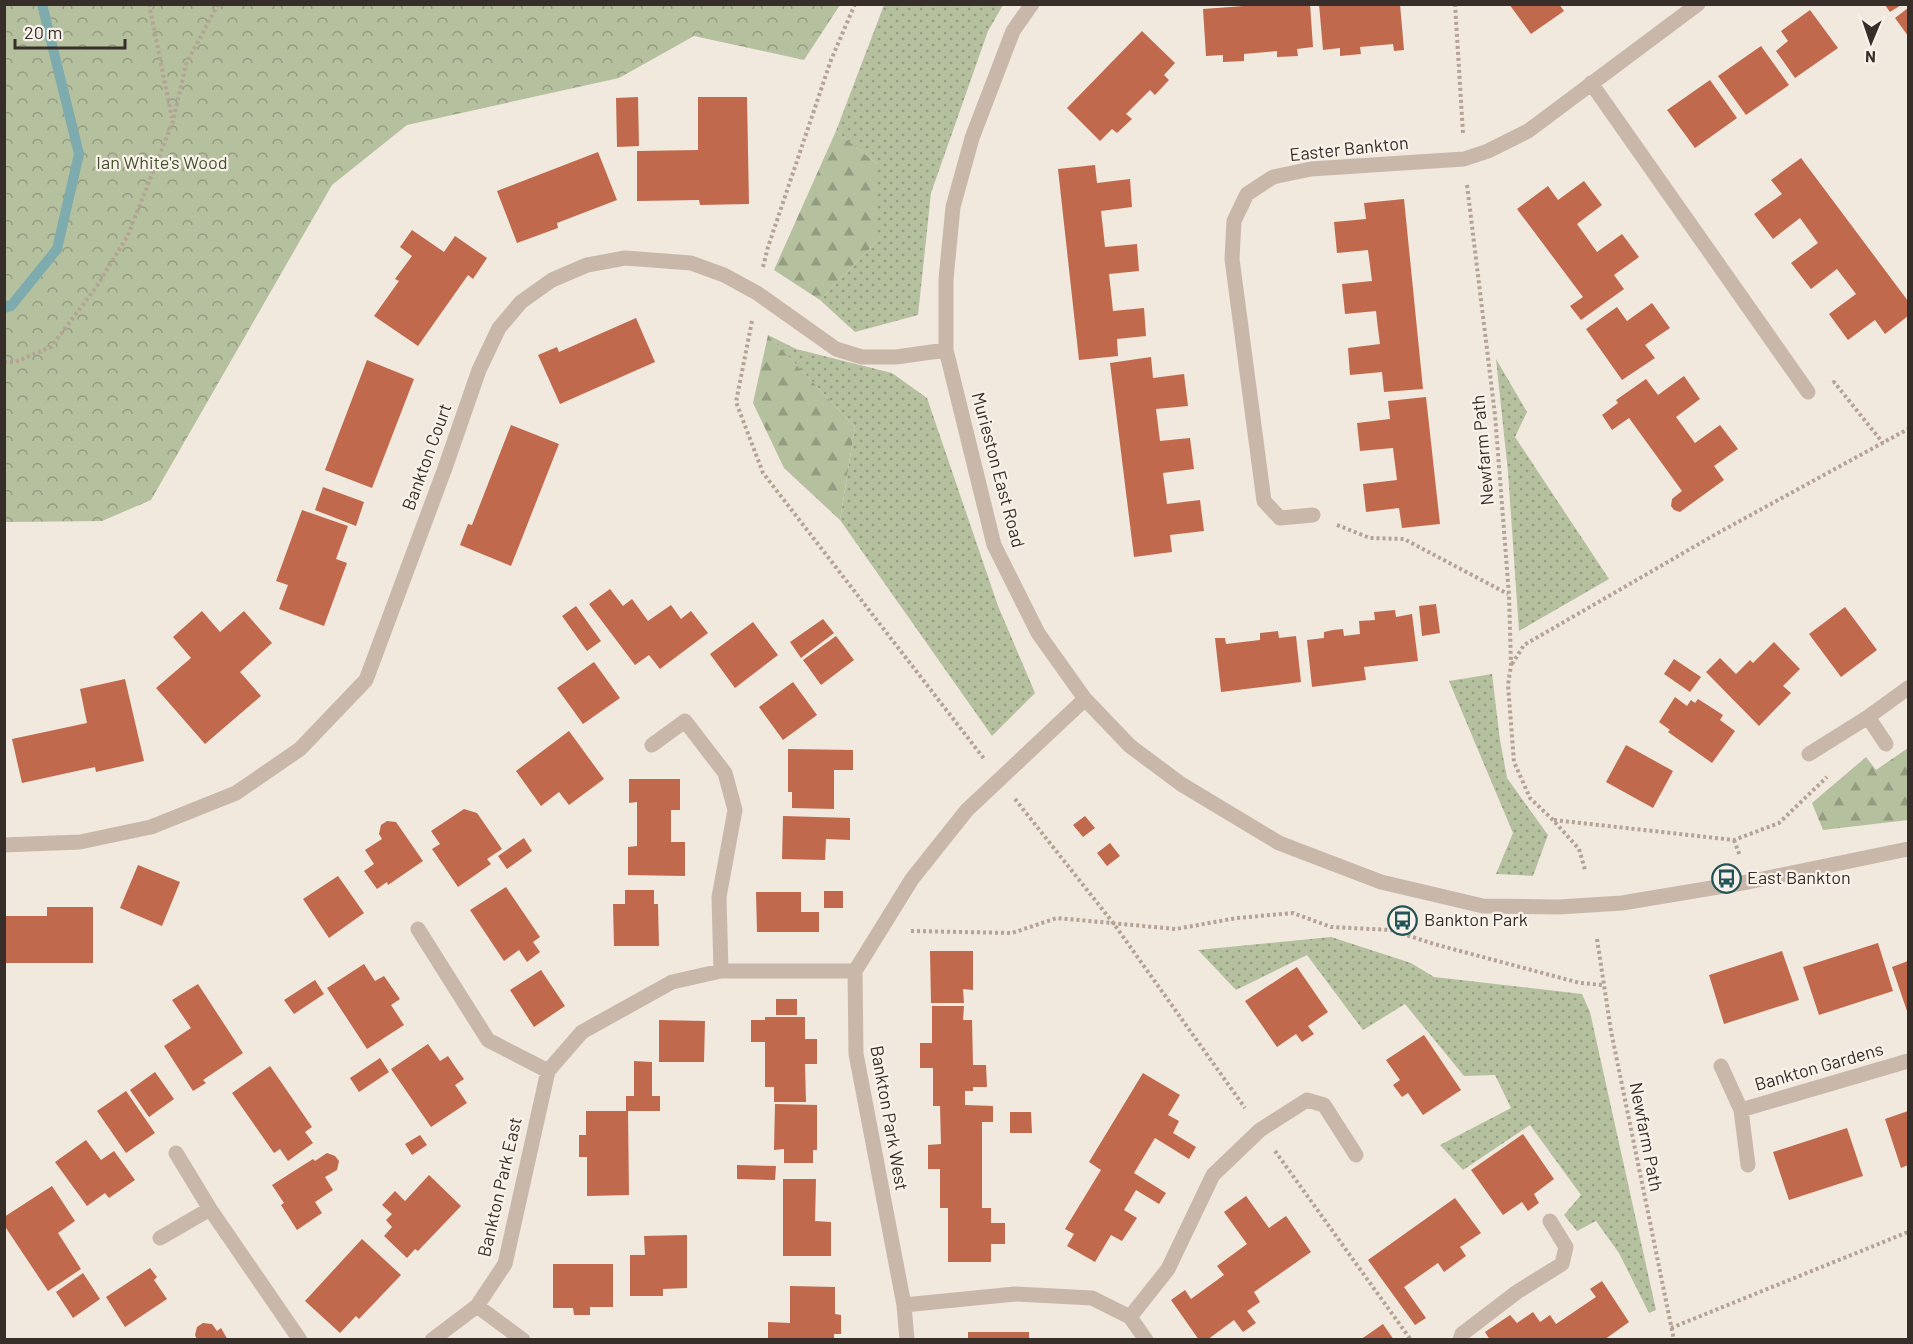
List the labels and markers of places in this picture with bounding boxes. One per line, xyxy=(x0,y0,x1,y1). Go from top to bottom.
bus stop icon: East Bankton xyxy=(1710,862,1742,894)
place label: East Bankton xyxy=(1747,866,1851,888)
bus stop icon: Bankton Park xyxy=(1387,904,1419,936)
place label: Bankton Park xyxy=(1424,908,1528,930)

